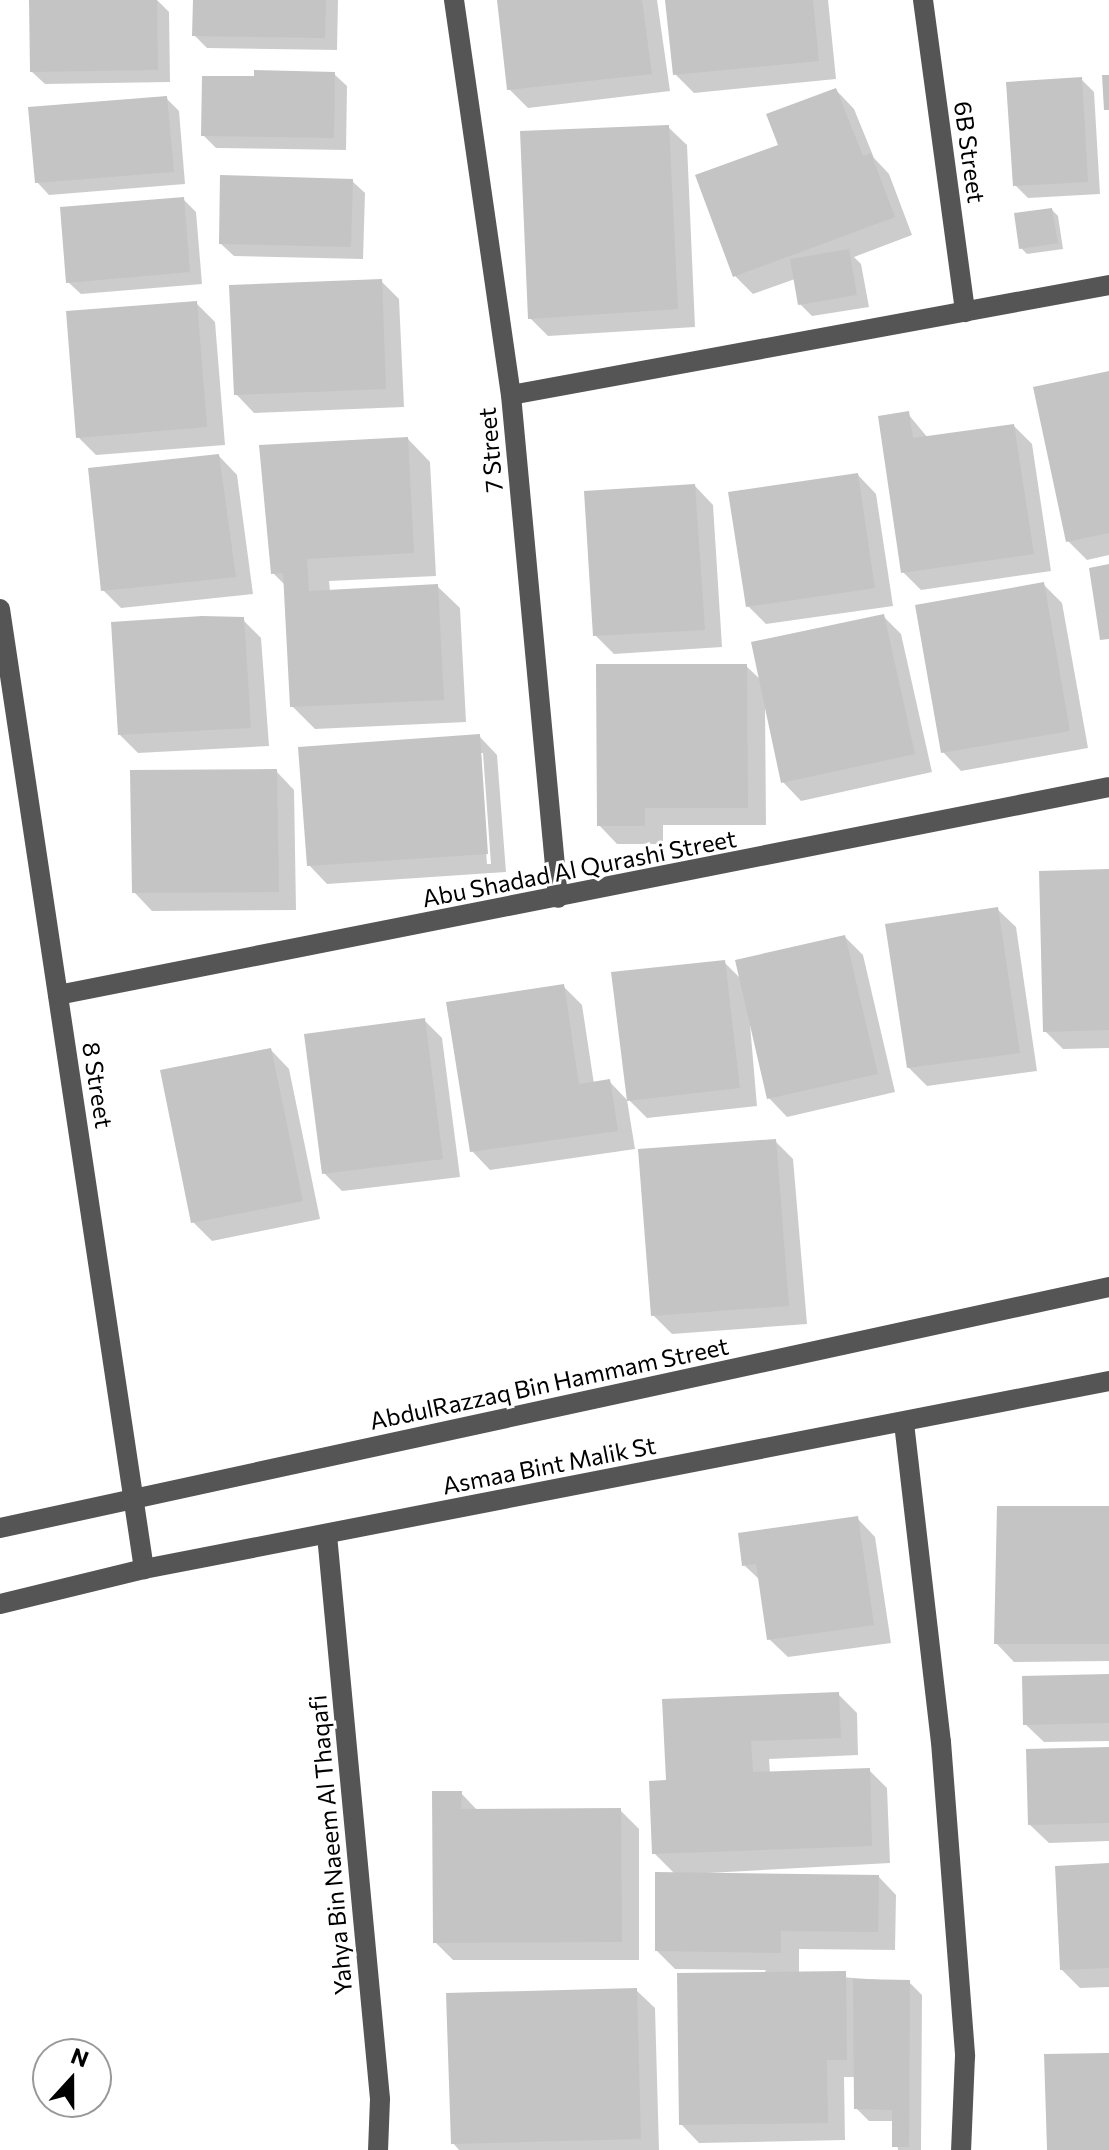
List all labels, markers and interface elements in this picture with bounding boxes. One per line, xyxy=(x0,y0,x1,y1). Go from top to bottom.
street label: 6B Street xyxy=(949,99,991,205)
street label: 7 Street xyxy=(472,406,508,494)
street label: Abu Shadad Al Qurashi Street xyxy=(419,823,739,913)
street label: 8 Street xyxy=(77,1040,119,1130)
street label: AbdulRazzaq Bin Hammam Street xyxy=(367,1331,731,1435)
street label: Asmaa Bint Malik St xyxy=(440,1430,658,1500)
street label: Yahya Bin Naeem Al Thaqafi xyxy=(303,1694,357,1996)
north arrow xyxy=(32,2038,112,2118)
text: N xyxy=(68,2041,93,2073)

